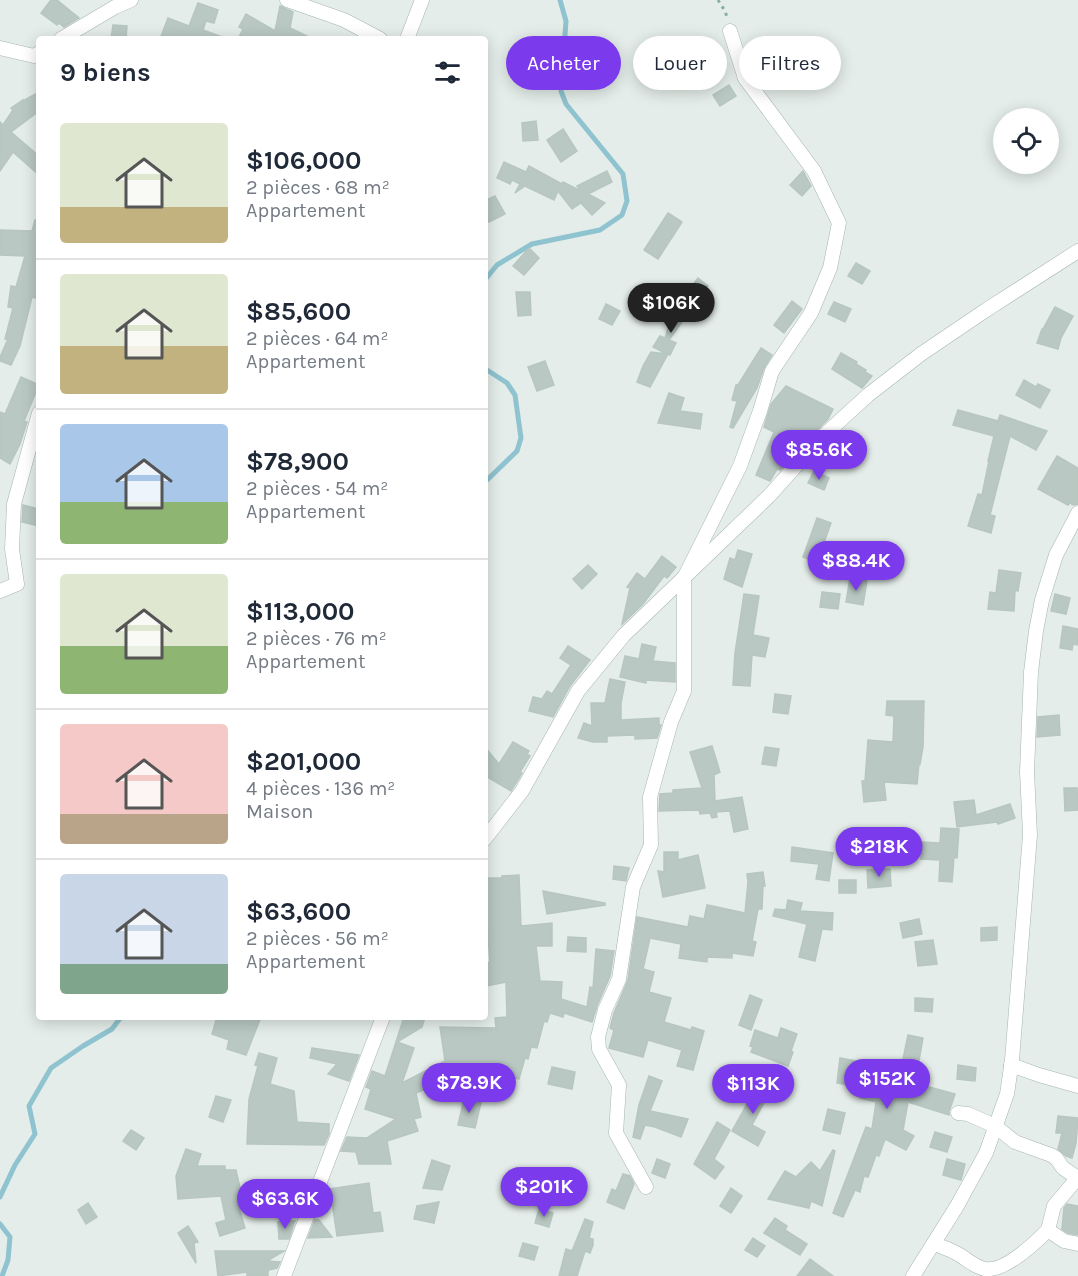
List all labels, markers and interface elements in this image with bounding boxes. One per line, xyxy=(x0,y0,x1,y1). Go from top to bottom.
chip: Acheter xyxy=(506,36,621,90)
chip: Louer xyxy=(633,36,727,90)
chip: Filtres xyxy=(739,36,841,90)
icon: filters xyxy=(431,56,464,89)
text: 9 biens xyxy=(60,57,151,88)
map controls xyxy=(993,108,1059,174)
button: locate xyxy=(993,108,1059,174)
text: $106,000 xyxy=(246,145,361,176)
icon: home xyxy=(108,147,180,219)
text: 2 pièces · 68 m² xyxy=(246,176,390,199)
text: Appartement xyxy=(246,199,365,222)
pin: $106K xyxy=(629,283,713,334)
text: $106K xyxy=(642,291,700,314)
text: $85,600 xyxy=(246,296,351,327)
icon: home xyxy=(108,298,180,370)
text: 2 pièces · 64 m² xyxy=(246,327,389,350)
text: Appartement xyxy=(246,350,365,373)
pin: $85.6K xyxy=(770,430,868,481)
text: $85.6K xyxy=(785,438,853,461)
text: $78,900 xyxy=(246,446,349,477)
icon: home xyxy=(108,448,180,520)
text: 2 pièces · 54 m² xyxy=(246,477,388,500)
text: Appartement xyxy=(246,500,365,523)
pin: $88.4K xyxy=(807,541,905,592)
text: $88.4K xyxy=(822,549,890,572)
text: $113,000 xyxy=(246,596,355,627)
icon: home xyxy=(108,598,180,670)
text: 2 pièces · 76 m² xyxy=(246,627,387,650)
text: Appartement xyxy=(246,650,365,673)
text: $201,000 xyxy=(246,746,361,777)
icon: home xyxy=(108,748,180,820)
text: 4 pièces · 136 m² xyxy=(246,777,395,800)
text: Maison xyxy=(246,800,313,823)
pin: $218K xyxy=(837,827,921,878)
text: $218K xyxy=(849,835,909,858)
text: $63,600 xyxy=(246,896,351,927)
icon: home xyxy=(108,898,180,970)
text: 2 pièces · 56 m² xyxy=(246,927,389,950)
text: Appartement xyxy=(246,950,365,973)
pin: $152K xyxy=(845,1059,929,1110)
pin: $78.9K xyxy=(420,1063,518,1114)
pin: $113K xyxy=(711,1064,795,1115)
text: $152K xyxy=(858,1067,916,1090)
text: $78.9K xyxy=(436,1071,502,1094)
text: $113K xyxy=(726,1072,780,1095)
pin: $201K xyxy=(502,1167,586,1218)
text: $201K xyxy=(515,1175,573,1198)
pin: $63.6K xyxy=(236,1179,334,1230)
text: $63.6K xyxy=(251,1187,319,1210)

